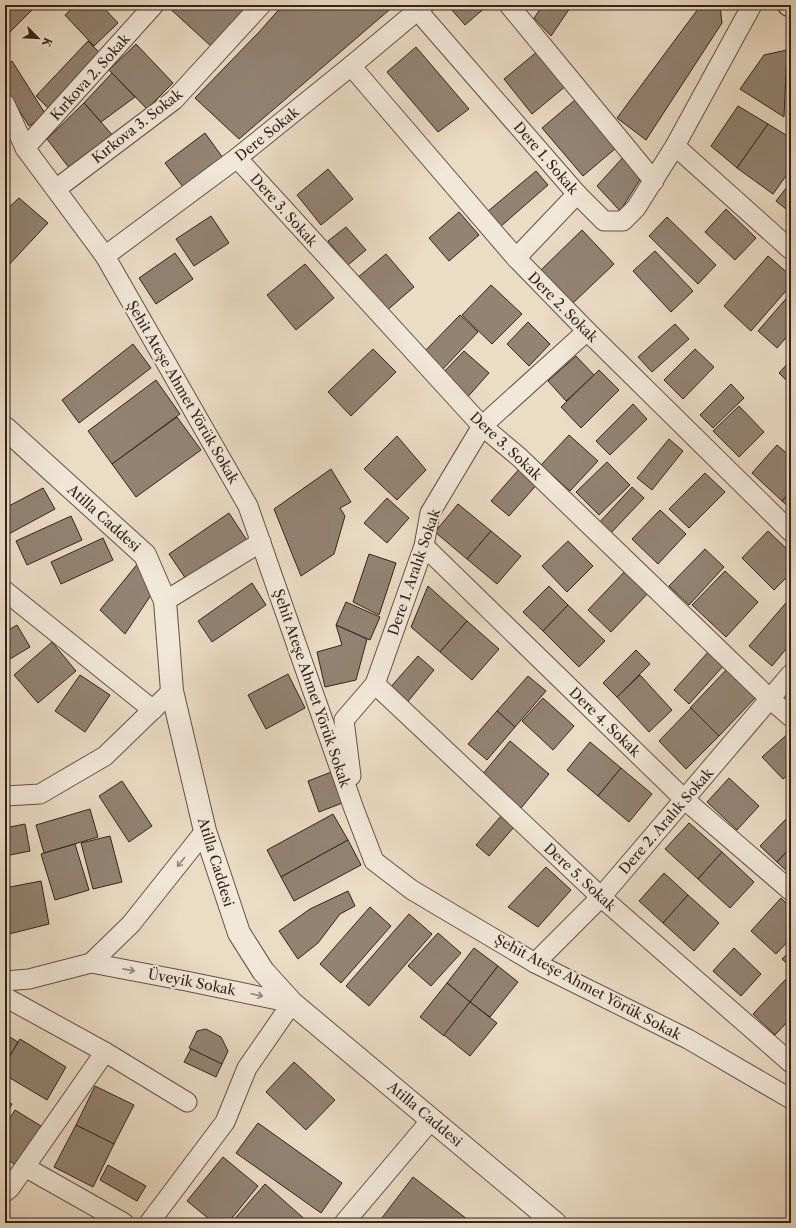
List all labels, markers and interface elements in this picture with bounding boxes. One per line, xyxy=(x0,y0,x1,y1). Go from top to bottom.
north arrow xyxy=(18,18,58,58)
street label: Kırkova 2. Sokak xyxy=(47,30,133,124)
street label: Kırkova 3. Sokak xyxy=(88,84,187,167)
street label: Dere Sokak xyxy=(232,102,303,165)
street label: Dere 1. Sokak xyxy=(510,118,583,199)
street label: Dere 3. Sokak xyxy=(247,170,322,251)
street label: Dere 2. Sokak xyxy=(524,268,603,347)
street label: Şehit Ateşe Ahmet Yörük Sokak xyxy=(123,297,243,488)
street label: Dere 3. Sokak xyxy=(466,408,546,485)
street label: Atilla Caddesi xyxy=(63,480,144,556)
street label: Dere 1. Aralık Sokak xyxy=(384,505,444,638)
street label: Şehit Ateşe Ahmet Yörük Sokak xyxy=(270,586,355,790)
street label: Dere 4. Sokak xyxy=(566,683,645,761)
street label: Dere 2. Aralık Sokak xyxy=(615,763,718,878)
street label: Atilla Caddesi xyxy=(194,814,238,909)
street label: Dere 5. Sokak xyxy=(540,839,620,915)
one-way arrow xyxy=(176,856,185,867)
street label: Şehit Ateşe Ahmet Yörük Sokak xyxy=(492,930,685,1044)
street label: Üveyik Sokak xyxy=(147,965,238,1000)
one-way arrow xyxy=(122,966,135,974)
one-way arrow xyxy=(250,992,263,1000)
street label: Atilla Caddesi xyxy=(383,1077,466,1151)

